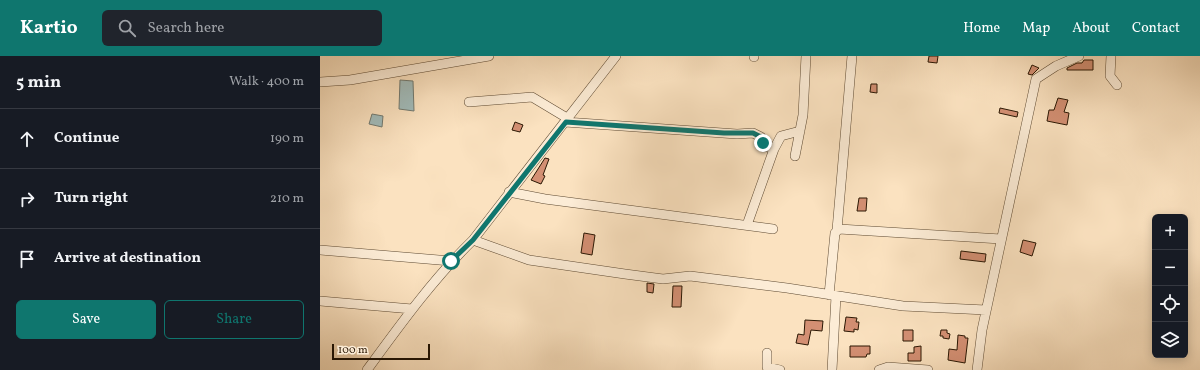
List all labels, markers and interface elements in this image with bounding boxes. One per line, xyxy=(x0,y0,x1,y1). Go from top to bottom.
search box xyxy=(102,10,382,46)
text: Kartio xyxy=(20,15,78,41)
icon: search xyxy=(116,17,138,39)
text: Search here xyxy=(148,18,224,39)
text: Home xyxy=(963,19,1000,38)
text: Map xyxy=(1022,19,1050,38)
text: About xyxy=(1072,19,1110,38)
text: Contact xyxy=(1132,19,1180,38)
text: 5 min xyxy=(16,71,61,94)
text: Walk · 400 m xyxy=(229,73,304,91)
icon: ahead xyxy=(16,128,38,150)
text: Continue xyxy=(54,128,119,149)
text: 190 m xyxy=(270,130,304,148)
route end xyxy=(754,134,772,152)
icon: right xyxy=(16,188,38,210)
text: Turn right xyxy=(54,188,128,209)
text: 210 m xyxy=(270,190,304,208)
map controls xyxy=(1152,214,1188,358)
button: + xyxy=(1152,214,1188,250)
icon: arrive xyxy=(16,248,38,270)
text: Arrive at destination xyxy=(54,248,201,269)
button: − xyxy=(1152,250,1188,286)
route start xyxy=(442,252,460,270)
button: locate xyxy=(1152,286,1188,322)
button: Save xyxy=(16,300,156,339)
button: Share xyxy=(164,300,304,339)
button: layers xyxy=(1152,322,1188,358)
scale bar xyxy=(332,342,430,361)
text: 100 m xyxy=(338,343,368,358)

